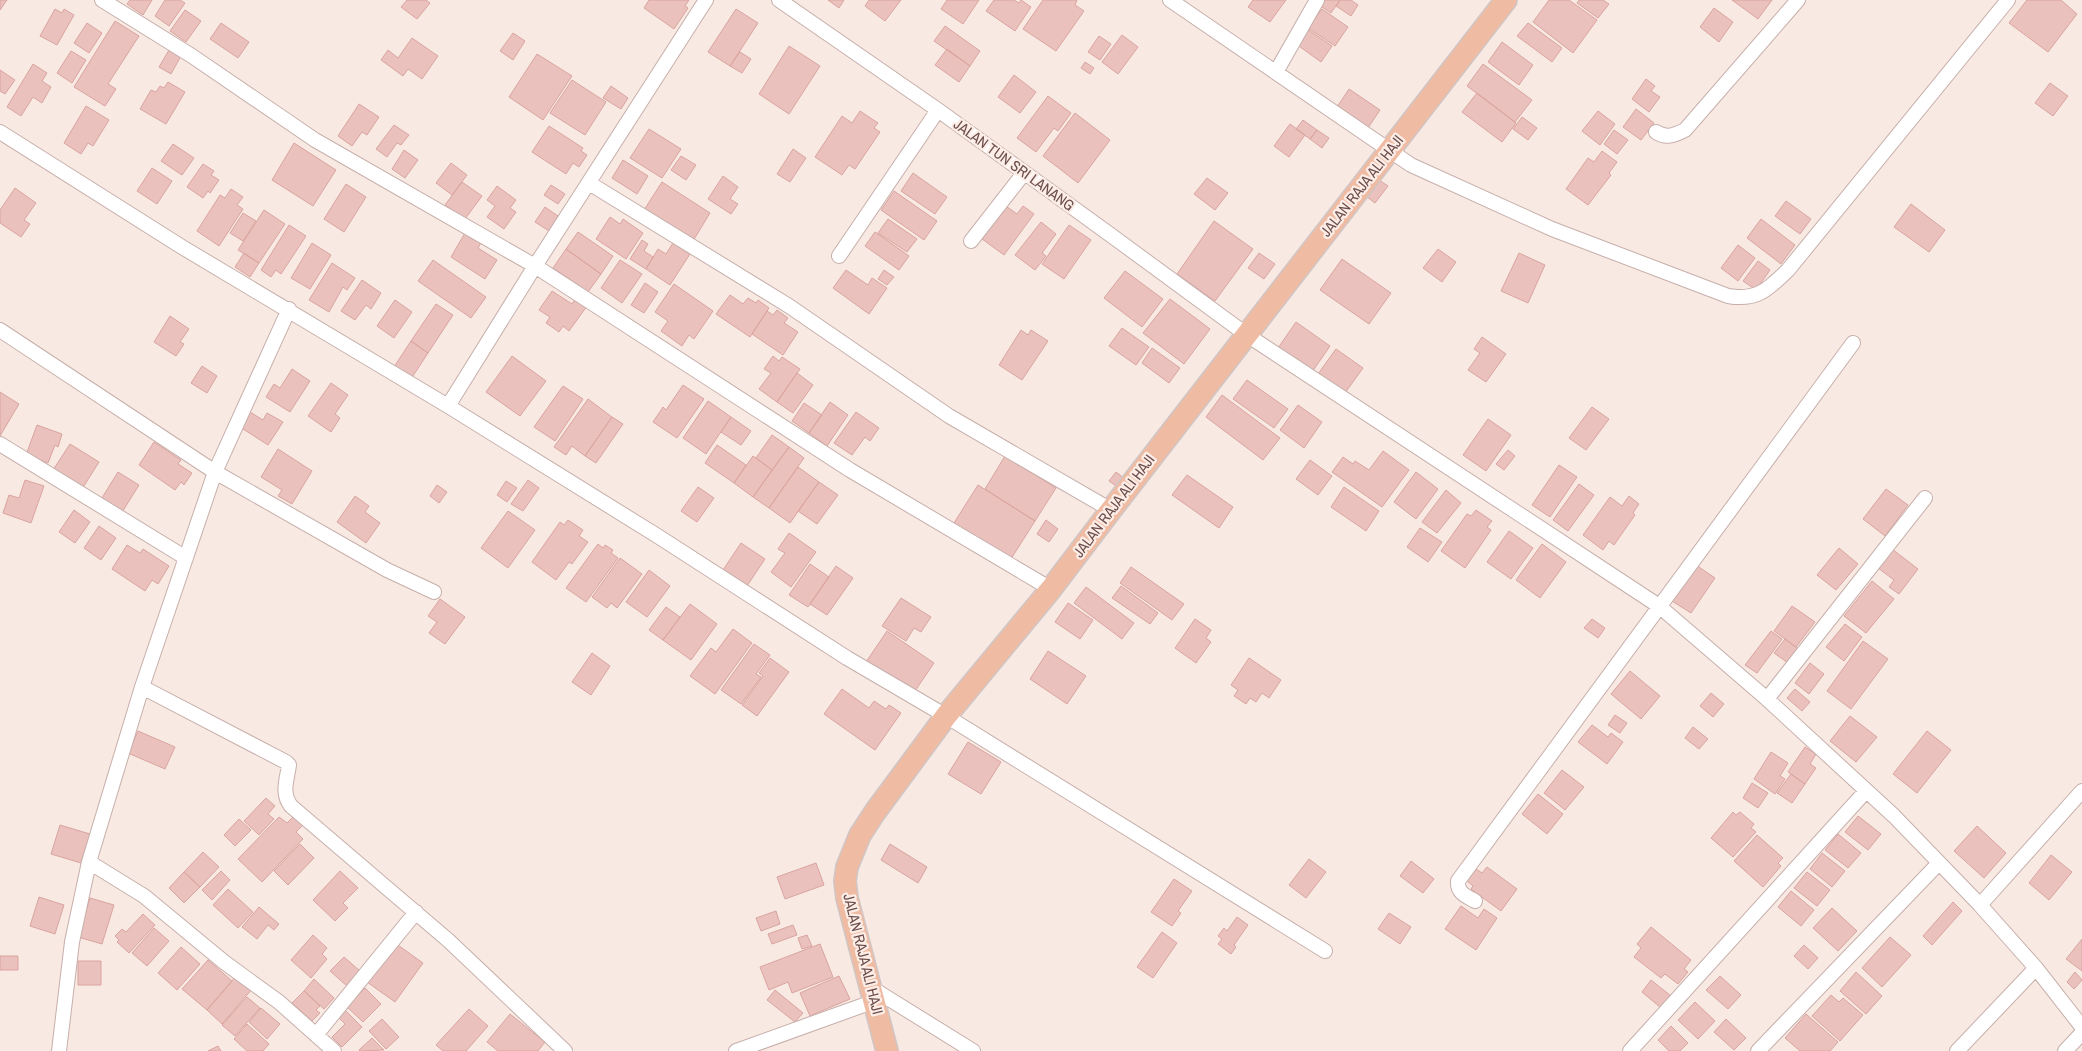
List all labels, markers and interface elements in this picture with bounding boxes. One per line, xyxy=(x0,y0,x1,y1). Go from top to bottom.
street label: JALAN TUN SRI LANANG xyxy=(950,114,1079,216)
street label: JALAN RAJA ALI HAJI xyxy=(1315,130,1408,241)
street label: JALAN RAJA ALI HAJI xyxy=(1068,450,1159,561)
street label: JALAN RAJA ALI HAJI xyxy=(838,891,889,1016)

